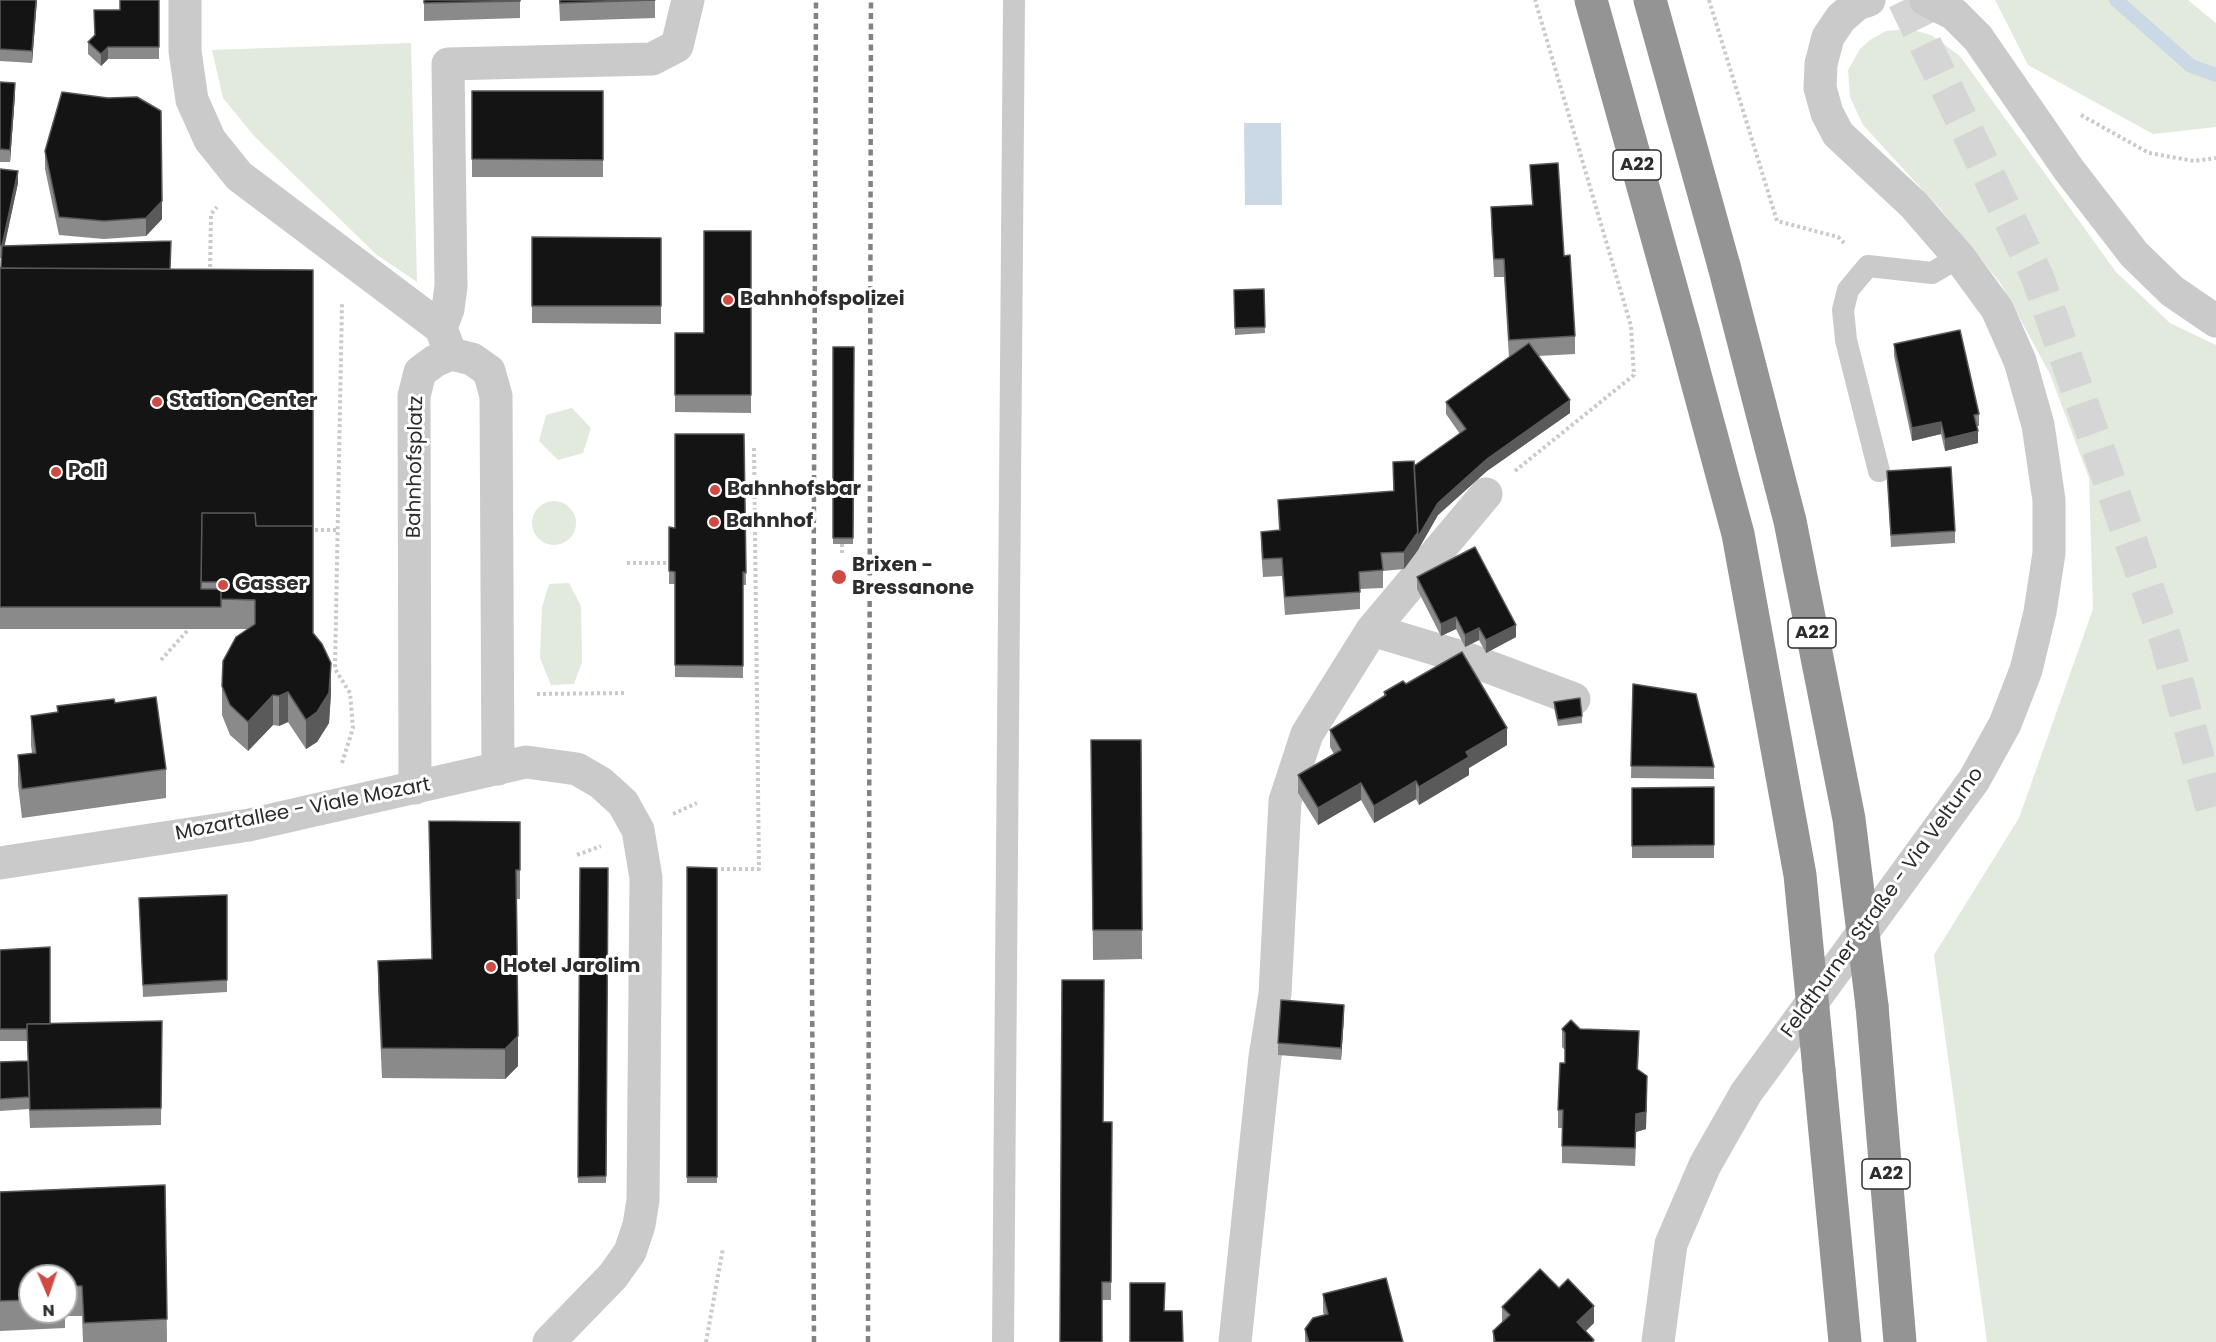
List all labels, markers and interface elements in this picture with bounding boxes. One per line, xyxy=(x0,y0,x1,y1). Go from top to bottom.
road number: A22 xyxy=(1613,150,1661,180)
place label: Bahnhofspolizei xyxy=(740,288,905,312)
marker: Bahnhofspolizei xyxy=(721,293,735,307)
place label: Station Center xyxy=(169,390,318,414)
marker: Station Center xyxy=(150,395,164,409)
street label: Bahnhofsplatz xyxy=(403,396,429,538)
place label: Poli xyxy=(68,460,105,484)
marker: Poli xyxy=(49,465,63,479)
place label: Bahnhofsbar xyxy=(727,478,861,502)
marker: Bahnhofsbar xyxy=(708,483,722,497)
place label: Bahnhof xyxy=(726,510,813,534)
marker: Bahnhof xyxy=(707,515,721,529)
place label: Brixen - Bressanone xyxy=(852,554,974,601)
marker: Brixen - Bressanone xyxy=(830,568,848,586)
place label: Gasser xyxy=(235,573,307,597)
marker: Gasser xyxy=(216,578,230,592)
road number: A22 xyxy=(1788,618,1836,648)
street label: Feldthurner Straße - Via Velturno xyxy=(1777,763,1989,1043)
street label: Mozartallee - Viale Mozart xyxy=(173,773,433,847)
place label: Hotel Jarolim xyxy=(503,955,640,979)
marker: Hotel Jarolim xyxy=(484,960,498,974)
road number: A22 xyxy=(1862,1159,1910,1189)
north arrow xyxy=(18,1264,78,1324)
text: N xyxy=(42,1299,55,1322)

